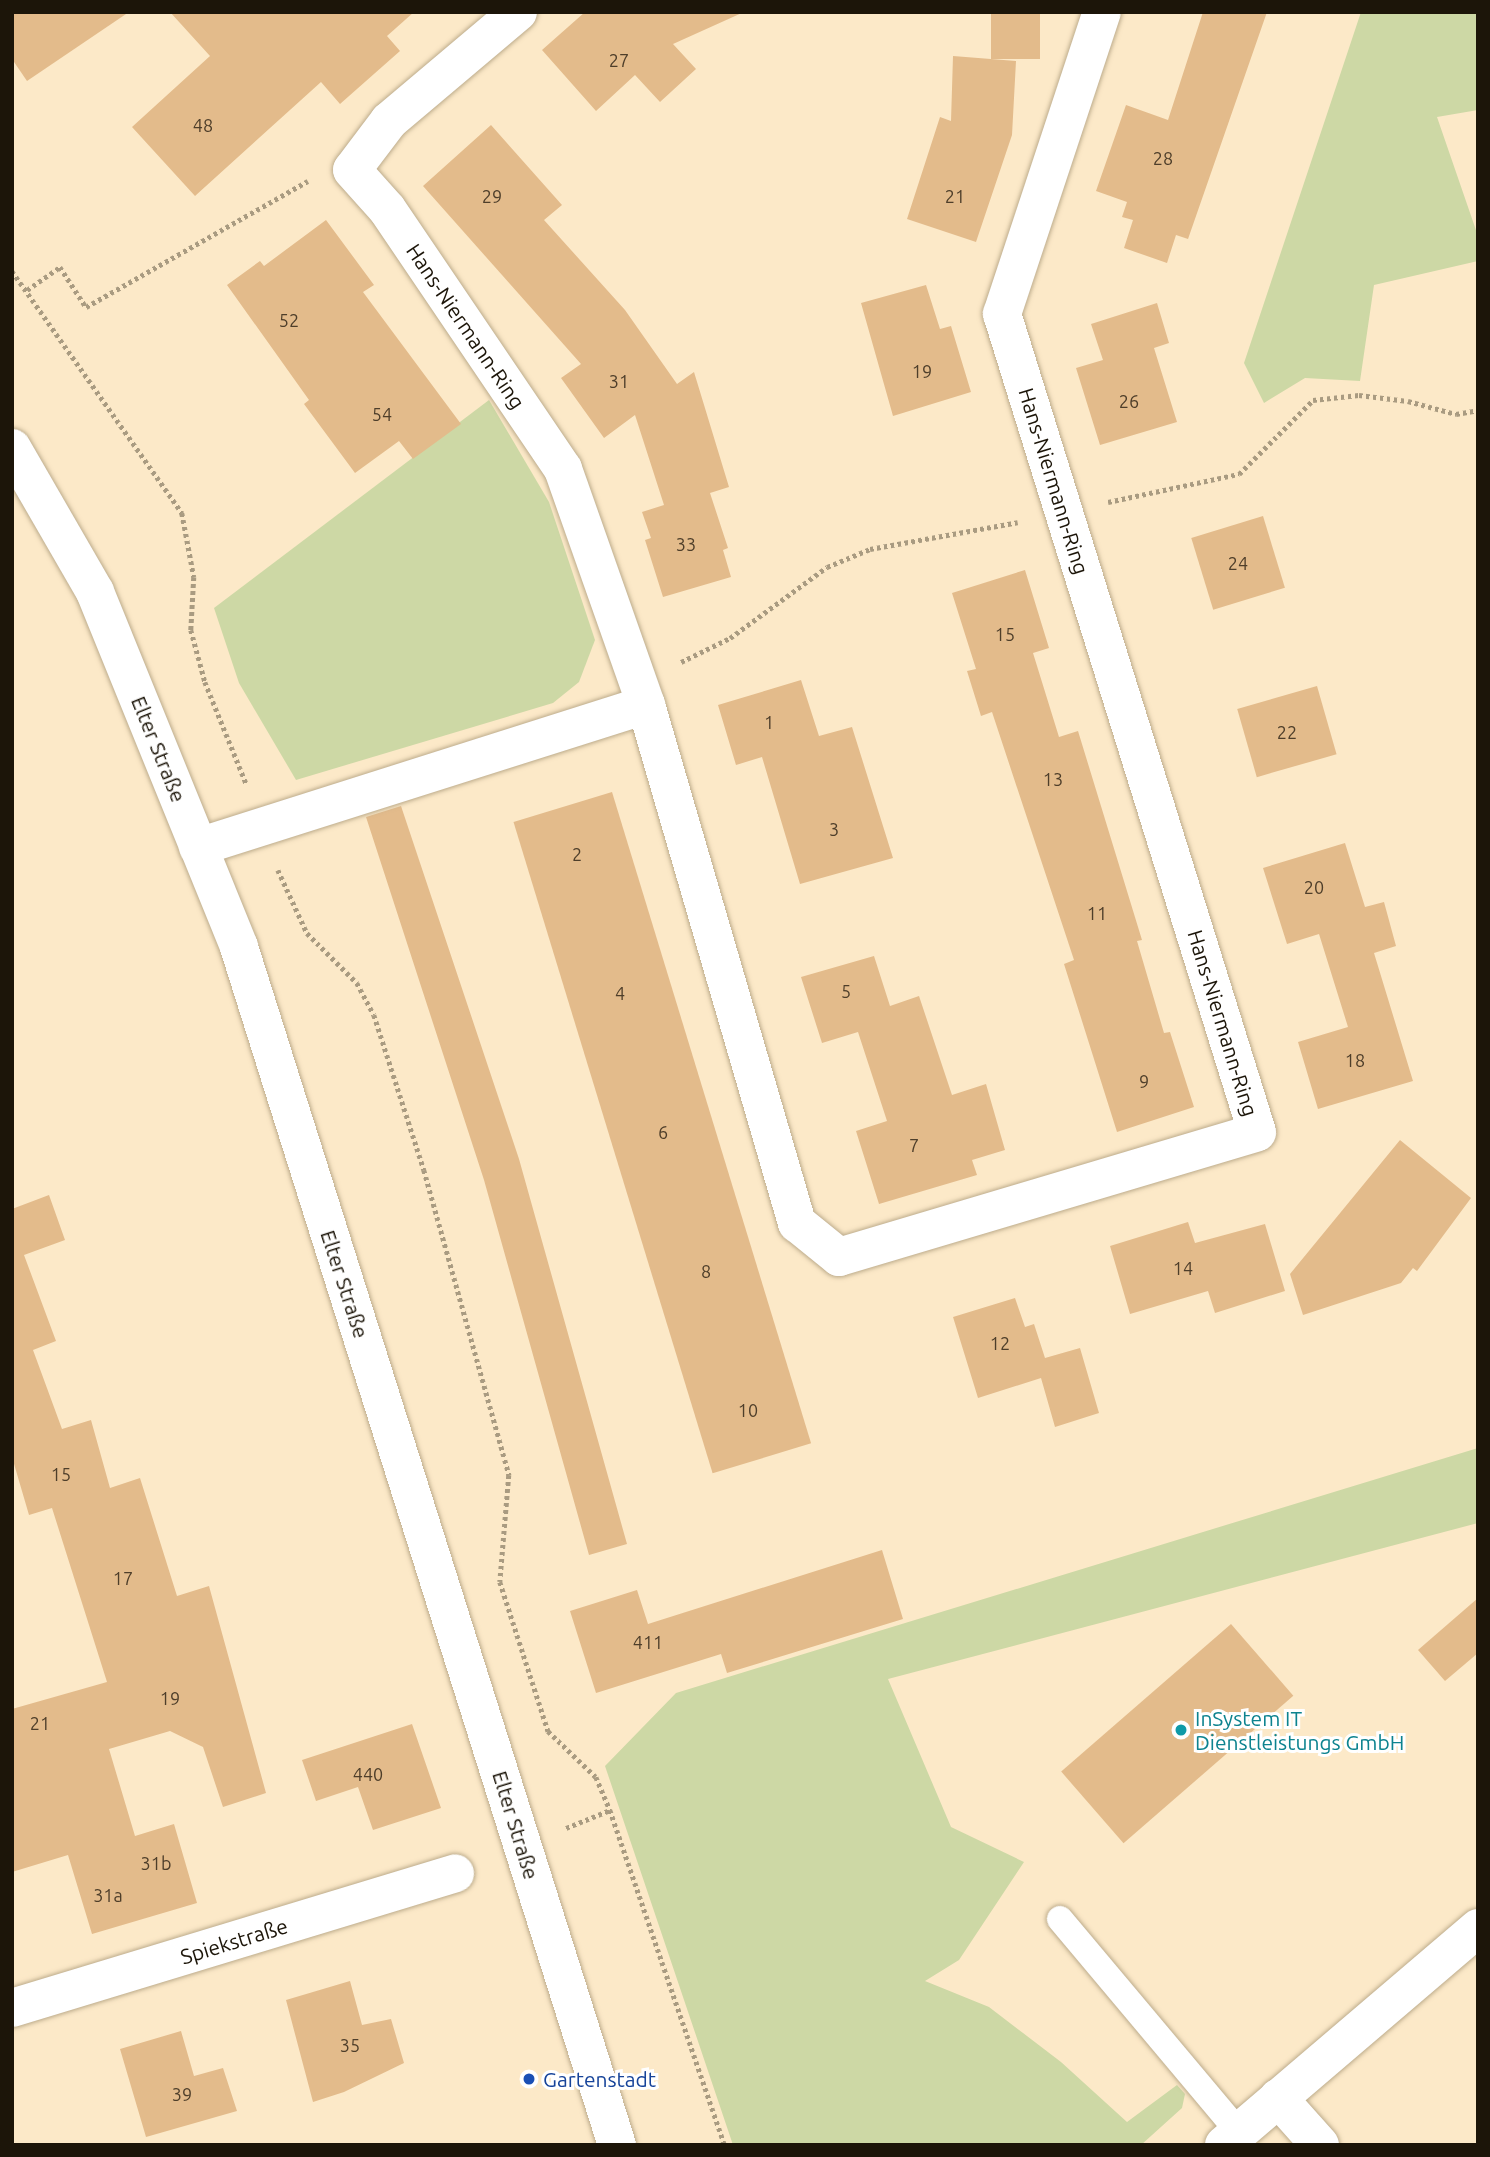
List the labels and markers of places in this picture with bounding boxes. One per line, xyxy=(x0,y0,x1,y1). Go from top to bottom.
place label: InSystem IT Dienstleistungs GmbH xyxy=(1195,1705,1404,1755)
marker: InSystem IT Dienstleistungs GmbH xyxy=(1173,1722,1189,1738)
place label: Gartenstadt xyxy=(543,2066,656,2092)
marker: Gartenstadt xyxy=(521,2071,537,2087)

